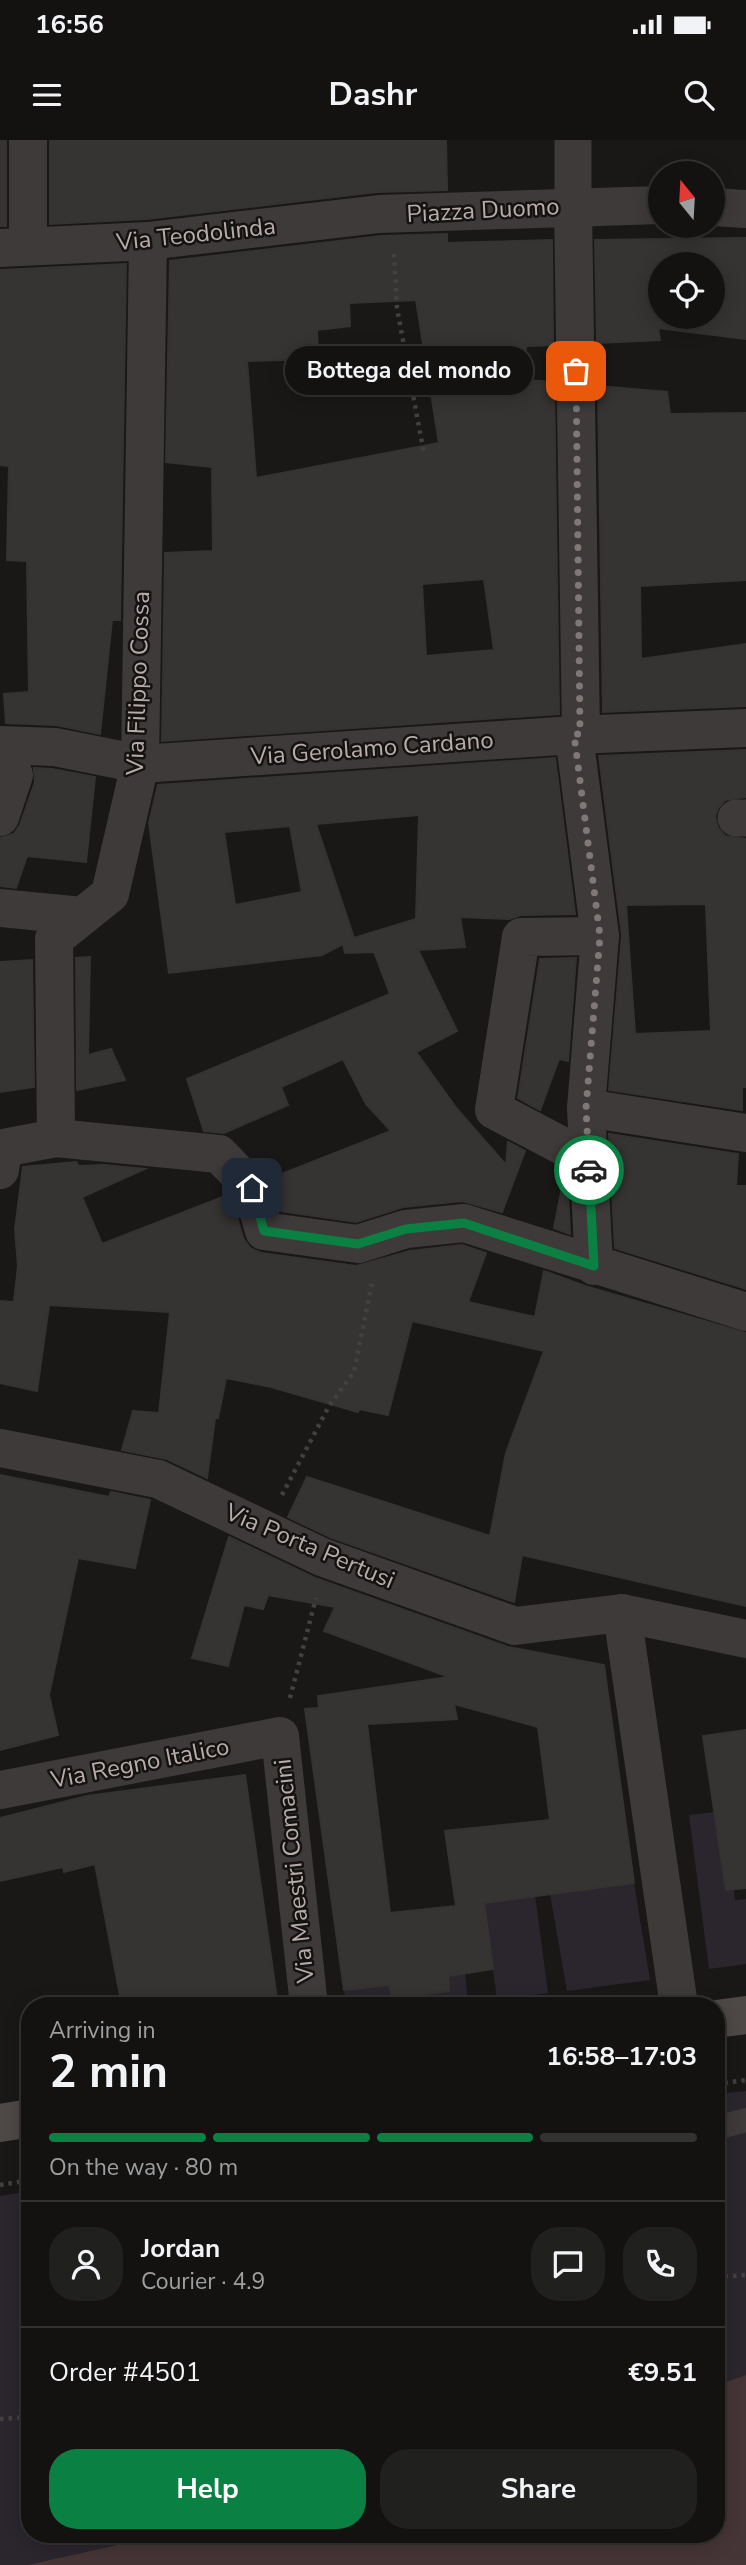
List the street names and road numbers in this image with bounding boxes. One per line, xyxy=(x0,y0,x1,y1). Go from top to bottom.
street label: Piazza Duomo xyxy=(406,190,560,230)
street label: Via Teodolinda xyxy=(114,210,277,258)
street label: Via Filippo Cossa xyxy=(119,590,157,777)
street label: Via Gerolamo Cardano xyxy=(248,724,495,773)
street label: Via Porta Pertusi xyxy=(219,1495,400,1596)
street label: Via Regno Italico xyxy=(47,1730,232,1796)
street label: Via Maestri Comacini xyxy=(266,1757,322,1986)

